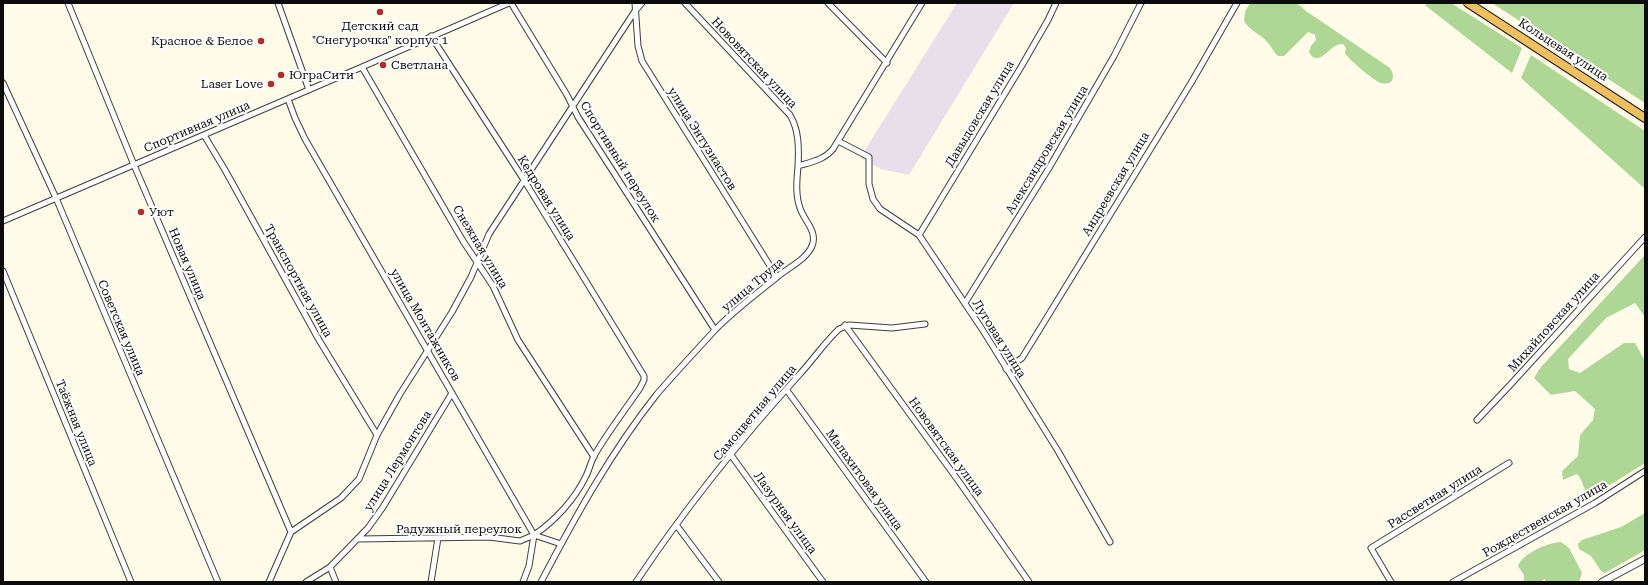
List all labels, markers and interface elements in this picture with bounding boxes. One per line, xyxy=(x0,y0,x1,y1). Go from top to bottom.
marker: Детский сад "Снегурочка" корпус 1 xyxy=(375,7,385,17)
street label: Нововятская улица xyxy=(708,15,800,111)
street label: Кольцевая улица xyxy=(1516,16,1610,84)
place label: Детский сад "Снегурочка" корпус 1 xyxy=(312,19,448,47)
place label: Красное & Белое xyxy=(151,34,253,48)
marker: Красное & Белое xyxy=(256,36,266,46)
place label: Светлана xyxy=(391,58,448,72)
street label: Давыдовская улица xyxy=(943,58,1017,170)
marker: Светлана xyxy=(378,60,388,70)
place label: ЮграСити xyxy=(289,68,354,82)
marker: ЮграСити xyxy=(276,70,286,80)
place label: Laser Love xyxy=(201,77,263,91)
marker: Laser Love xyxy=(266,79,276,89)
street label: Александровская улица xyxy=(1003,83,1091,217)
street label: улица Энтузиастов xyxy=(664,85,740,193)
street label: Спортивная улица xyxy=(142,98,252,156)
street label: Спортивный переулок xyxy=(577,99,663,225)
street label: Андреевская улица xyxy=(1079,129,1153,239)
street label: Кедровая улица xyxy=(514,153,578,243)
street label: Снежная улица xyxy=(449,203,511,291)
place label: Уют xyxy=(149,205,174,219)
marker: Уют xyxy=(136,207,146,217)
street label: Транспортная улица xyxy=(261,222,335,340)
street label: Новая улица xyxy=(165,226,209,302)
street label: улица Труда xyxy=(719,255,787,315)
street label: улица Монтажников xyxy=(387,266,463,384)
street label: Михайловская улица xyxy=(1505,269,1603,375)
street label: Советская улица xyxy=(94,278,148,378)
street label: Луговая улица xyxy=(969,297,1029,381)
street label: Самоцветная улица xyxy=(711,362,799,464)
street label: Таёжная улица xyxy=(52,378,100,468)
street label: Нововятская улица xyxy=(905,395,987,499)
street label: улица Лермонтова xyxy=(361,408,435,514)
street label: Малахитовая улица xyxy=(823,427,905,533)
street label: Рассветная улица xyxy=(1385,462,1485,532)
street label: Лазурная улица xyxy=(750,469,820,557)
street label: Рождественская улица xyxy=(1480,477,1610,561)
street label: Радужный переулок xyxy=(396,522,522,536)

